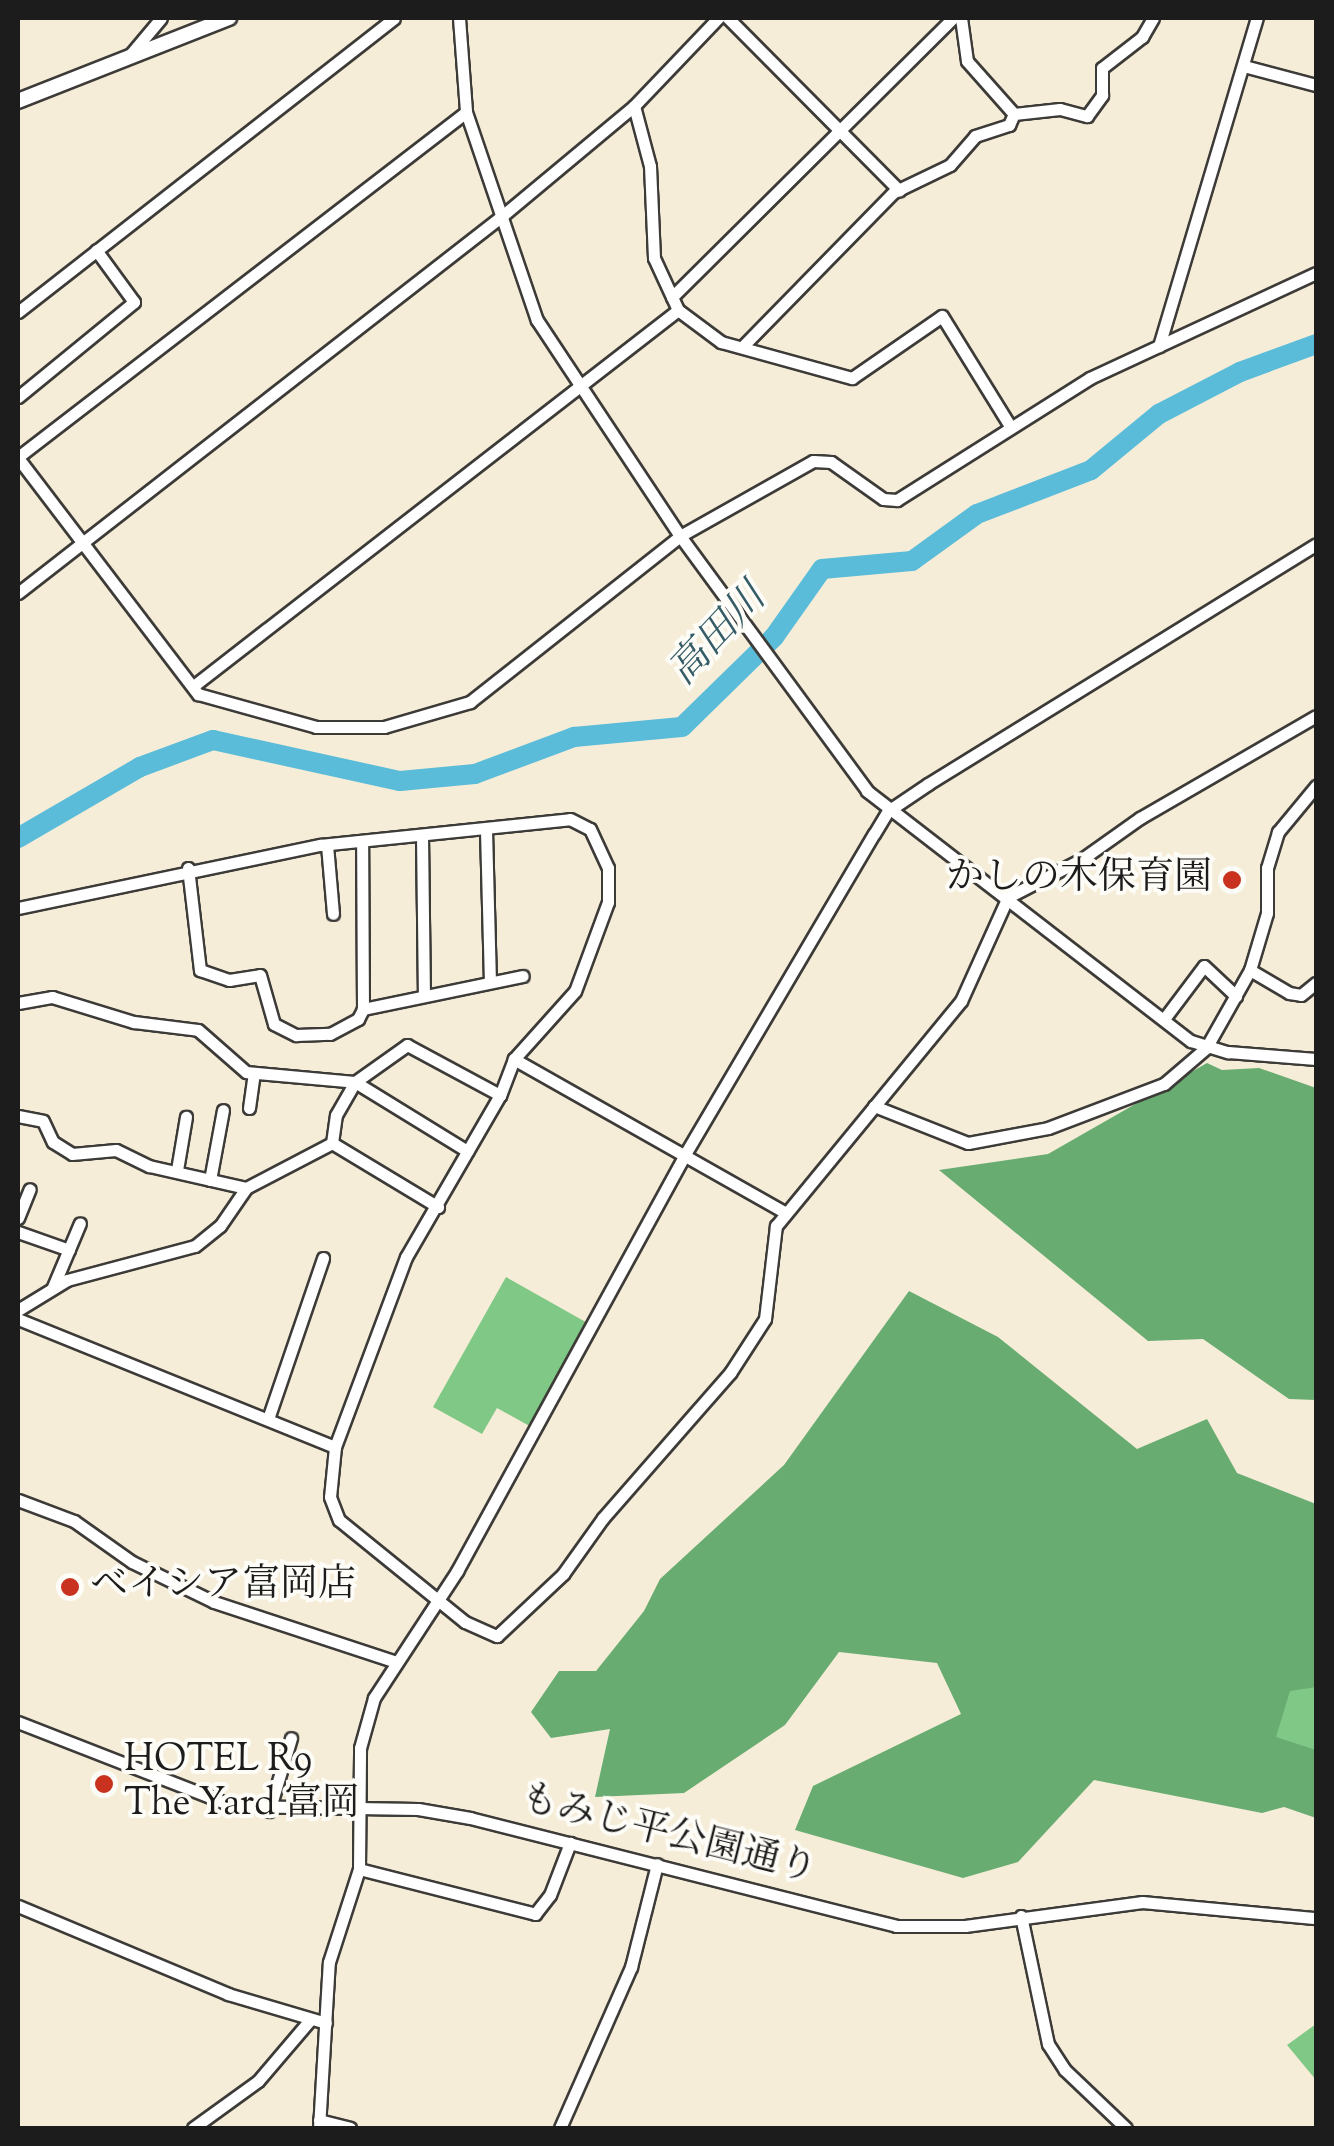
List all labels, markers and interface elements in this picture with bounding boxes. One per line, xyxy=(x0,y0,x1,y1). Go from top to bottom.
water label: 高田川 xyxy=(661,576,777,696)
place label: かしの木保育園 xyxy=(946,857,1212,903)
marker: かしの木保育園 xyxy=(1221,869,1243,891)
place label: ベイシア富岡店 xyxy=(90,1564,356,1610)
marker: ベイシア富岡店 xyxy=(59,1576,81,1598)
place label: HOTEL R9 The Yard 富岡 xyxy=(124,1739,360,1828)
marker: HOTEL R9 The Yard 富岡 xyxy=(93,1773,115,1795)
street label: もみじ平公園通り xyxy=(515,1777,821,1895)

